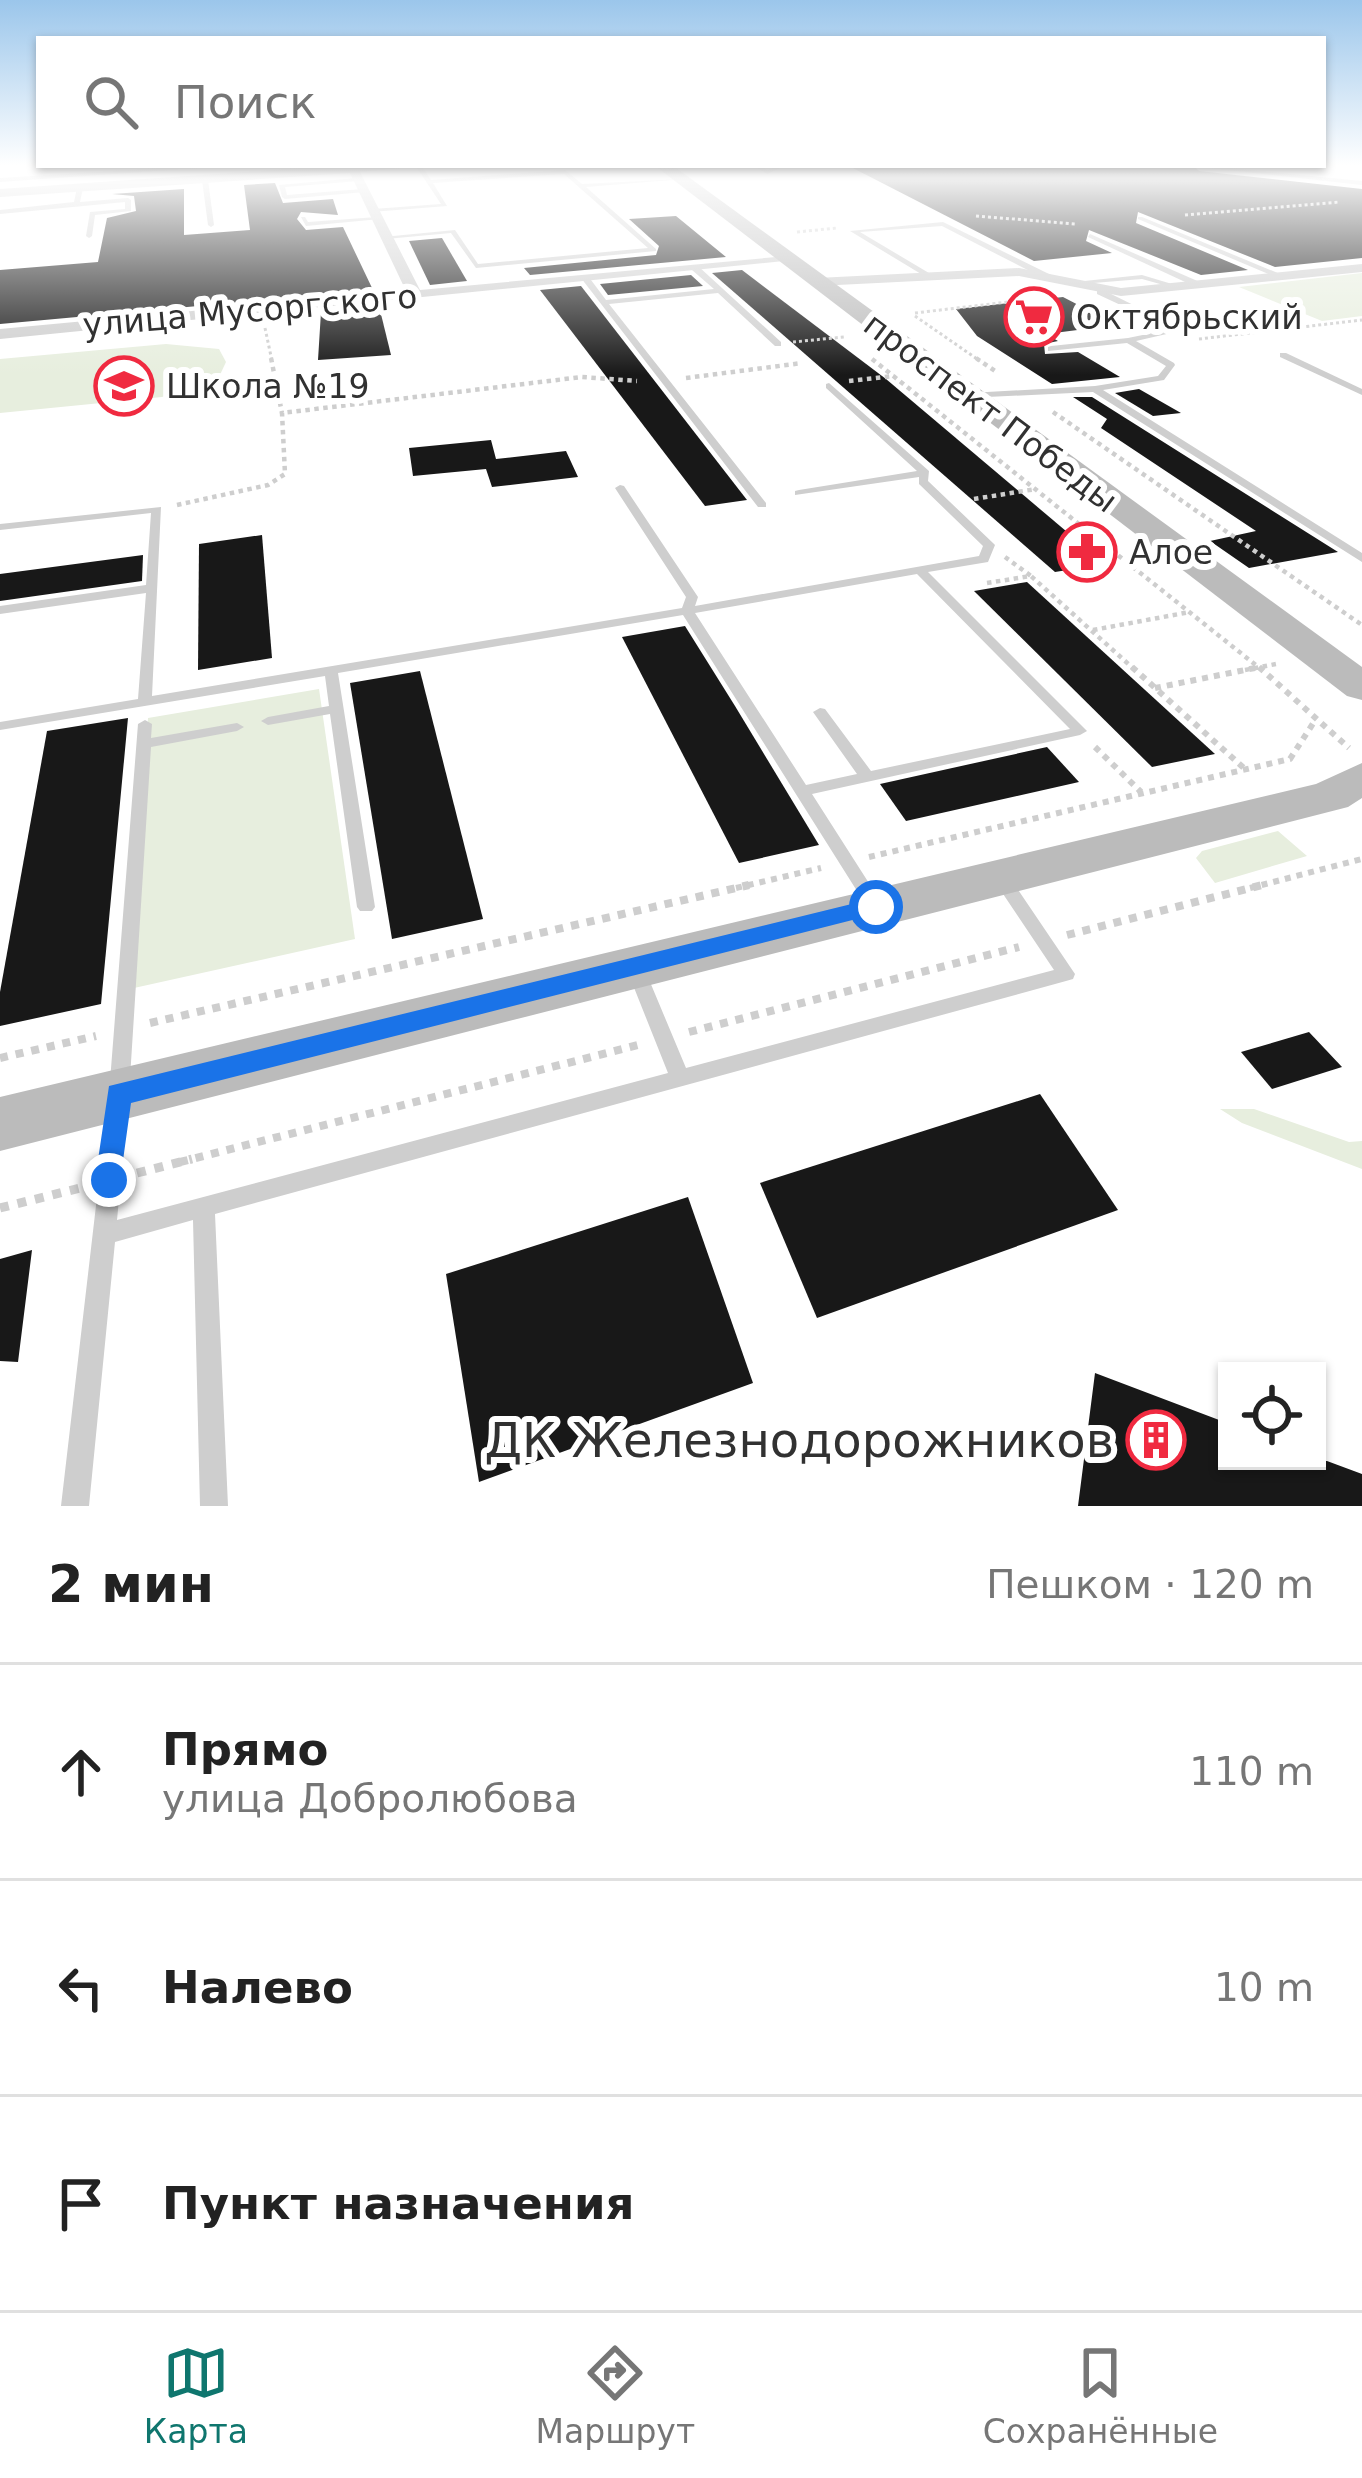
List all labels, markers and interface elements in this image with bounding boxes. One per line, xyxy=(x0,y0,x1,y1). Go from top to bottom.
search box xyxy=(36,36,1326,168)
icon: search xyxy=(78,69,144,135)
text: Поиск xyxy=(174,76,317,129)
street label: улица Мусоргского xyxy=(81,276,419,345)
supermarket icon: Октябрьский xyxy=(1003,286,1065,348)
place label: Октябрьский xyxy=(1076,298,1303,337)
street label: проспект Победы xyxy=(856,304,1125,520)
school or university icon: Школа №19 xyxy=(93,355,155,417)
place label: Школа №19 xyxy=(166,367,370,406)
pharmacy icon: Алое xyxy=(1056,521,1118,583)
place label: Алое xyxy=(1129,533,1213,572)
route start xyxy=(849,880,903,934)
route end xyxy=(82,1153,136,1207)
map controls xyxy=(1218,1362,1326,1470)
button: locate xyxy=(1218,1362,1326,1470)
building icon: ДК Железнодорожников xyxy=(1125,1409,1187,1471)
place label: ДК Железнодорожников xyxy=(485,1412,1114,1468)
text: 2 мин xyxy=(48,1555,214,1614)
text: Пешком · 120 m xyxy=(986,1562,1314,1607)
text: Прямо xyxy=(162,1723,328,1776)
icon: ahead xyxy=(48,1739,114,1805)
text: 110 m xyxy=(1189,1749,1314,1794)
text: улица Добролюбова xyxy=(162,1776,578,1821)
icon: left xyxy=(48,1955,114,2021)
text: Налево xyxy=(162,1961,353,2014)
text: 10 m xyxy=(1214,1965,1314,2010)
icon: arrive xyxy=(48,2171,114,2237)
text: Пункт назначения xyxy=(162,2177,634,2230)
tab: Карта xyxy=(144,2340,248,2451)
tab: Маршрут xyxy=(536,2340,695,2451)
tab: Сохранённые xyxy=(983,2340,1218,2451)

